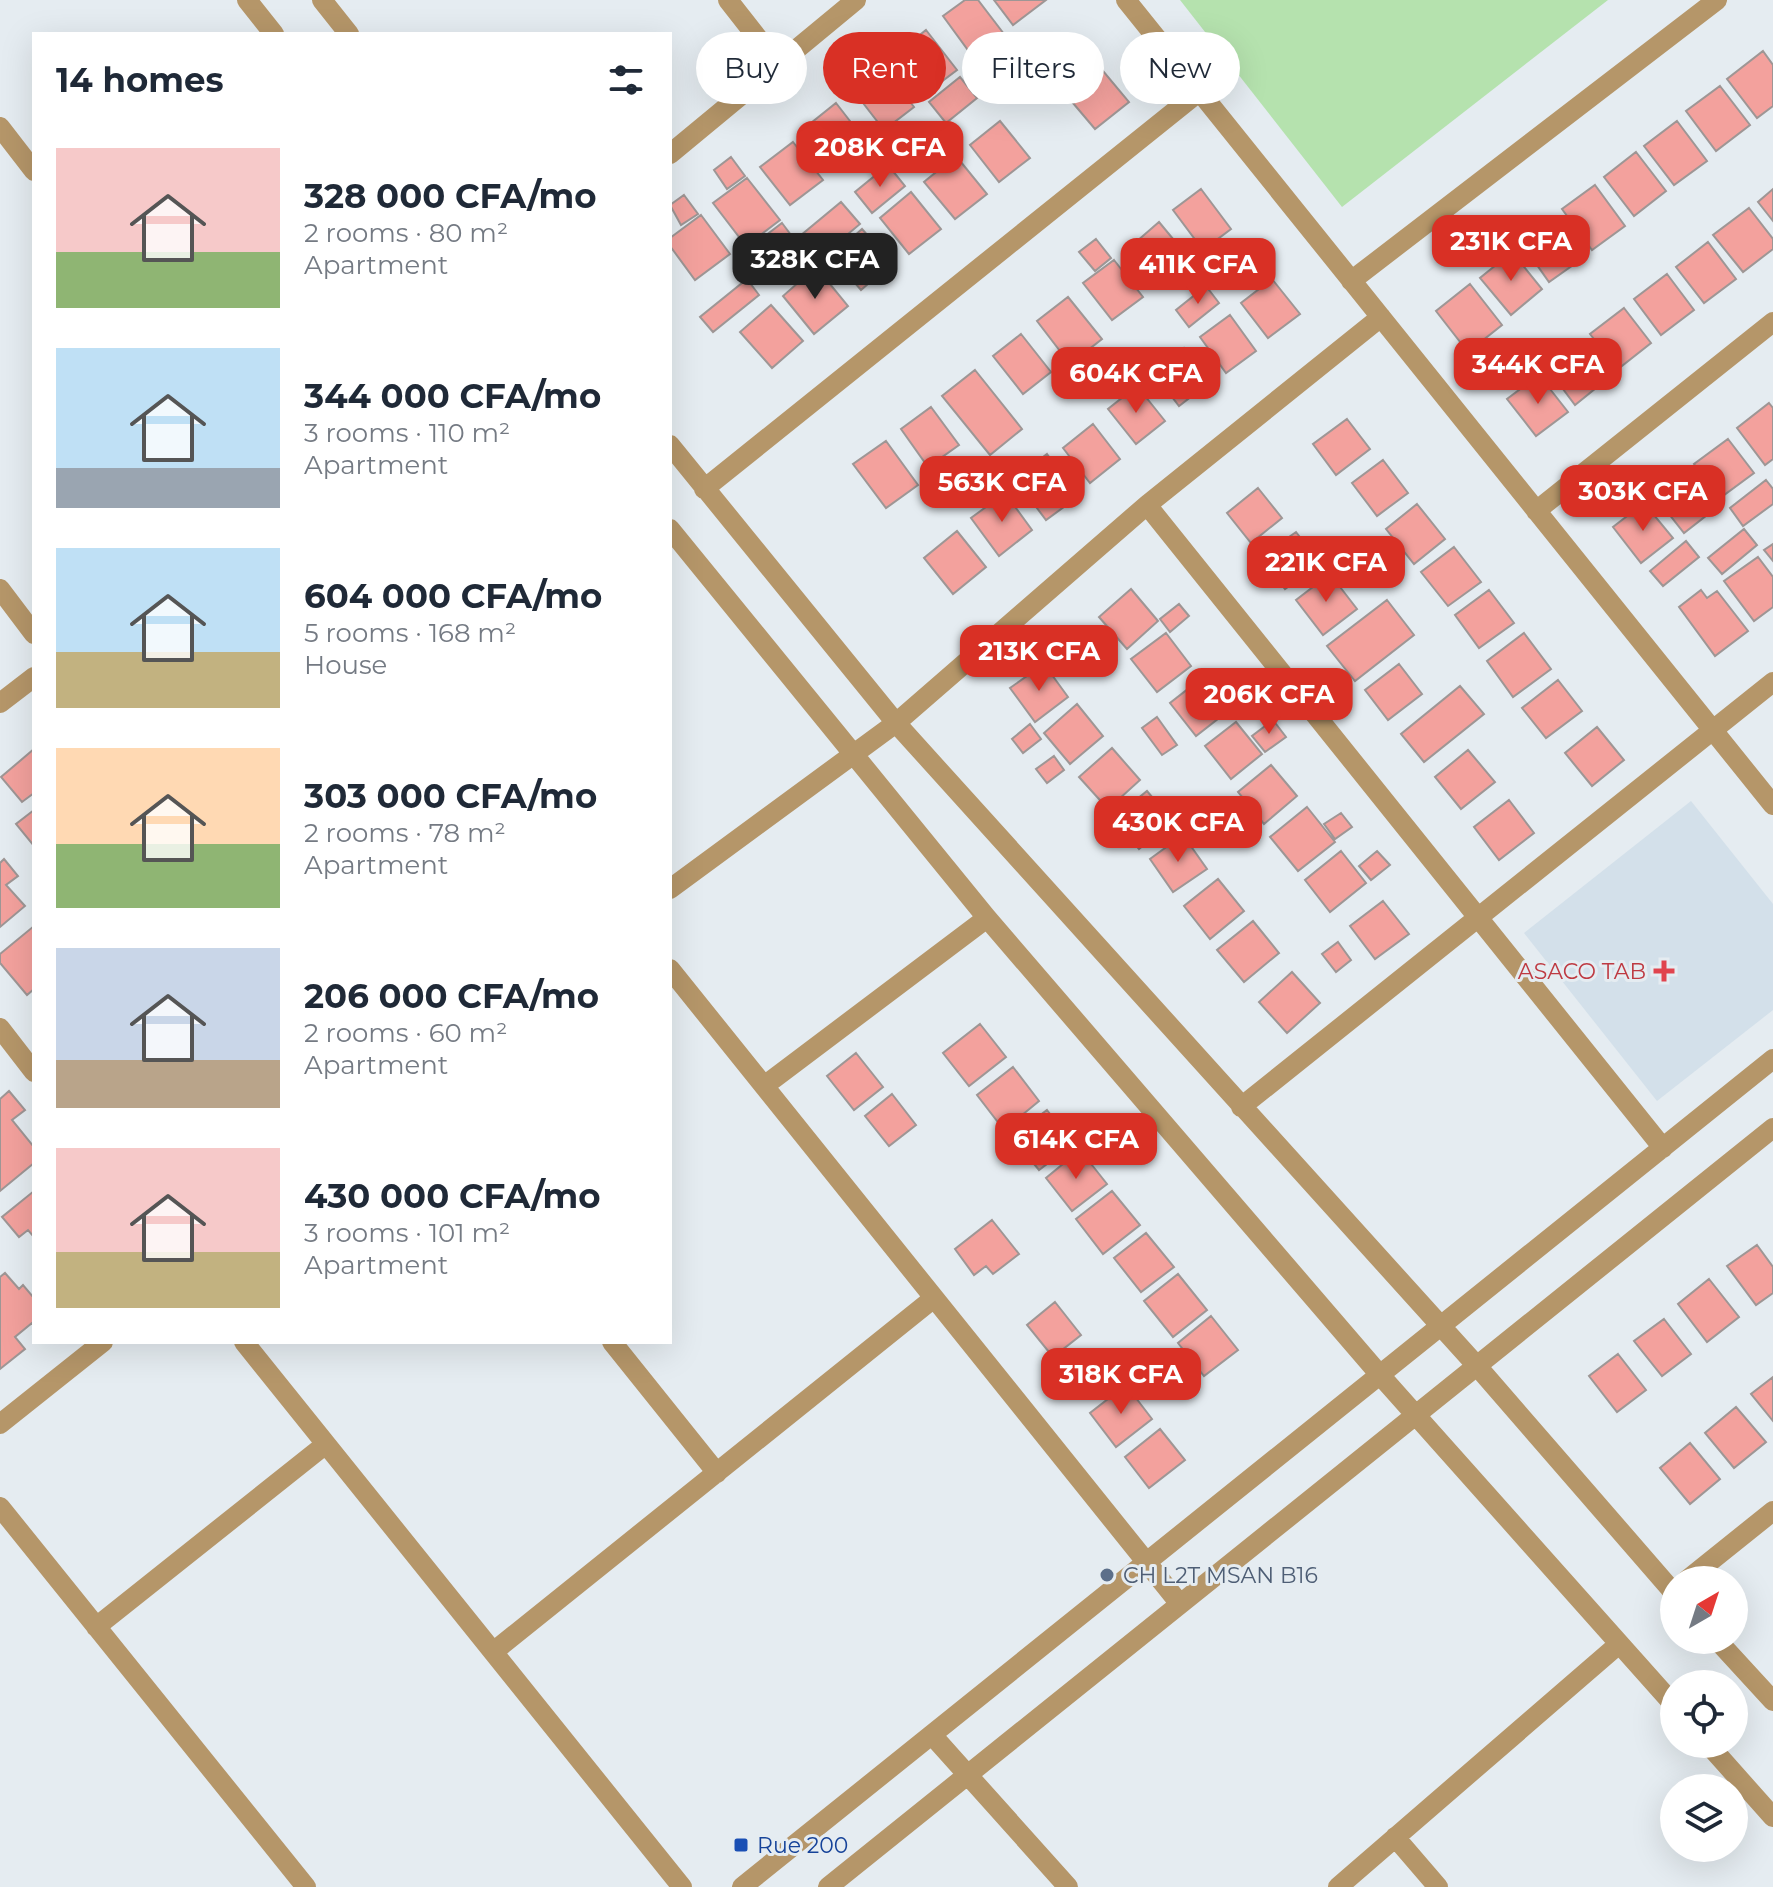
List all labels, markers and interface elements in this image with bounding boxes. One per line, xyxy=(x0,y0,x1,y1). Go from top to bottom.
chip: Buy xyxy=(696,32,807,104)
chip: Rent xyxy=(823,32,946,104)
chip: Filters xyxy=(962,32,1104,104)
chip: New xyxy=(1120,32,1240,104)
icon: filters xyxy=(604,58,648,102)
text: 14 homes xyxy=(56,59,224,101)
pin: 208K CFA xyxy=(797,121,963,189)
text: 208K CFA xyxy=(814,131,946,163)
text: 328 000 CFA/mo xyxy=(304,175,597,217)
icon: home xyxy=(120,180,216,276)
pin: 231K CFA xyxy=(1428,215,1594,283)
text: 2 rooms · 80 m² xyxy=(304,217,508,249)
text: 231K CFA xyxy=(1450,225,1572,257)
pin: 328K CFA xyxy=(732,233,898,301)
pin: 411K CFA xyxy=(1115,238,1281,306)
text: 328K CFA xyxy=(751,243,879,275)
text: 411K CFA xyxy=(1139,248,1257,280)
text: Apartment xyxy=(304,249,448,281)
pin: 344K CFA xyxy=(1455,338,1621,406)
pin: 604K CFA xyxy=(1053,347,1219,415)
text: 344K CFA xyxy=(1472,348,1604,380)
text: 604K CFA xyxy=(1069,357,1203,389)
text: 344 000 CFA/mo xyxy=(304,375,601,417)
icon: home xyxy=(120,380,216,476)
text: 3 rooms · 110 m² xyxy=(304,417,510,449)
text: Apartment xyxy=(304,449,448,481)
pin: 563K CFA xyxy=(919,456,1085,524)
pin: 303K CFA xyxy=(1560,465,1726,533)
text: 563K CFA xyxy=(938,466,1066,498)
text: 303K CFA xyxy=(1578,475,1708,507)
pin: 221K CFA xyxy=(1243,536,1409,604)
text: 221K CFA xyxy=(1265,546,1387,578)
text: 604 000 CFA/mo xyxy=(304,575,602,617)
icon: home xyxy=(120,580,216,676)
text: 5 rooms · 168 m² xyxy=(304,617,516,649)
pin: 213K CFA xyxy=(956,625,1122,693)
text: 213K CFA xyxy=(978,635,1100,667)
text: House xyxy=(304,649,387,681)
pin: 206K CFA xyxy=(1186,668,1352,736)
text: 206K CFA xyxy=(1204,678,1334,710)
text: 303 000 CFA/mo xyxy=(304,775,597,817)
icon: home xyxy=(120,780,216,876)
pin: 430K CFA xyxy=(1095,796,1261,864)
text: 430K CFA xyxy=(1112,806,1244,838)
text: 2 rooms · 78 m² xyxy=(304,817,506,849)
text: Apartment xyxy=(304,849,448,881)
place label: ASACO TAB xyxy=(1518,958,1646,985)
marker: ASACO TAB xyxy=(1653,960,1675,982)
text: 206 000 CFA/mo xyxy=(304,975,599,1017)
icon: home xyxy=(120,980,216,1076)
text: 2 rooms · 60 m² xyxy=(304,1017,507,1049)
text: Apartment xyxy=(304,1049,448,1081)
pin: 614K CFA xyxy=(993,1113,1159,1181)
text: 614K CFA xyxy=(1013,1123,1139,1155)
text: 430 000 CFA/mo xyxy=(304,1175,601,1217)
icon: home xyxy=(120,1180,216,1276)
text: 3 rooms · 101 m² xyxy=(304,1217,510,1249)
text: Apartment xyxy=(304,1249,448,1281)
pin: 318K CFA xyxy=(1038,1348,1204,1416)
text: 318K CFA xyxy=(1059,1358,1183,1390)
place label: CH L2T MSAN B16 xyxy=(1123,1562,1318,1589)
marker: CH L2T MSAN B16 xyxy=(1098,1566,1116,1584)
north arrow xyxy=(1660,1566,1748,1654)
map controls xyxy=(1660,1566,1748,1862)
button: locate xyxy=(1660,1670,1748,1758)
button: layers xyxy=(1660,1774,1748,1862)
place label: Rue 200 xyxy=(757,1832,848,1859)
marker: Rue 200 xyxy=(732,1836,750,1854)

